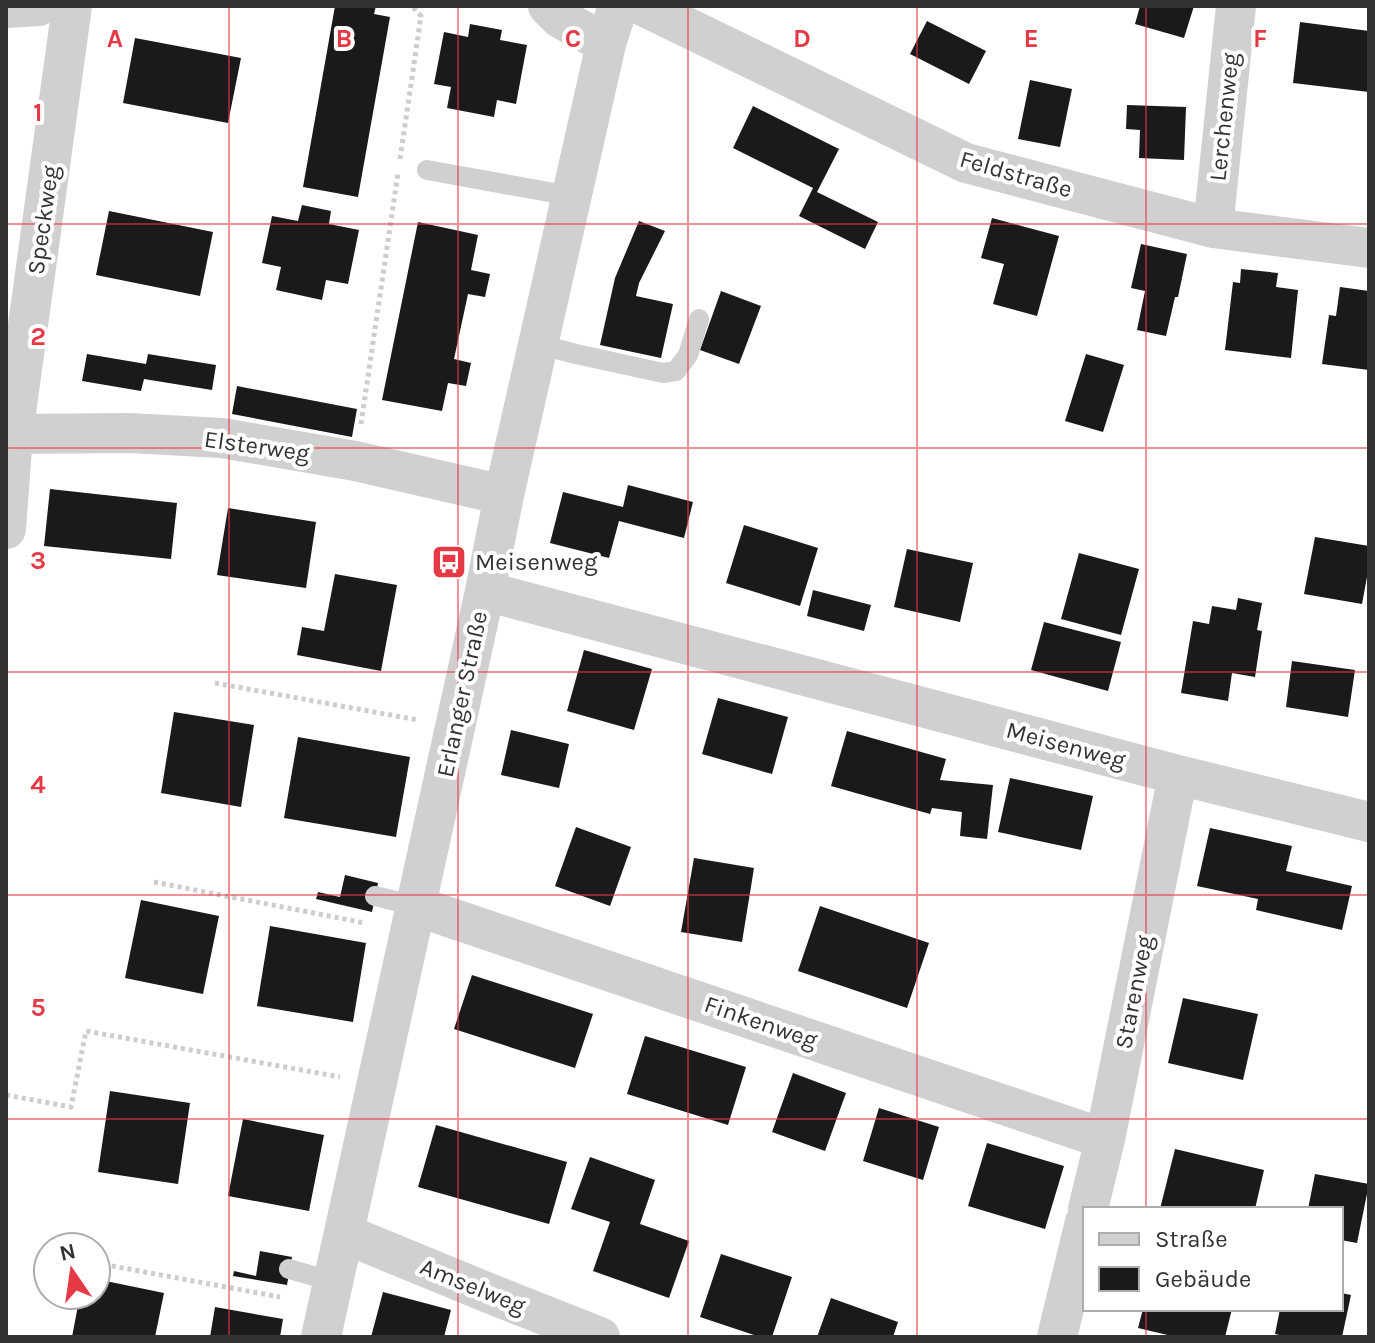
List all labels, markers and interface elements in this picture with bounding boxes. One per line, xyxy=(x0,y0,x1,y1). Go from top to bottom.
text: A xyxy=(107,23,123,54)
text: B xyxy=(336,23,352,54)
text: C xyxy=(565,23,581,54)
text: D xyxy=(793,23,811,54)
text: E xyxy=(1023,23,1039,54)
text: F xyxy=(1253,23,1267,54)
street label: Lerchenweg xyxy=(1203,51,1245,183)
text: 1 xyxy=(33,97,43,128)
street label: Feldstraße xyxy=(957,145,1075,203)
street label: Speckweg xyxy=(21,163,65,276)
text: 2 xyxy=(30,321,46,352)
street label: Elsterweg xyxy=(203,425,312,467)
bus stop icon: Meisenweg xyxy=(430,543,468,581)
text: 3 xyxy=(30,545,46,576)
place label: Meisenweg xyxy=(475,548,598,576)
street label: Erlanger Straße xyxy=(431,608,493,780)
street label: Meisenweg xyxy=(1003,716,1129,774)
text: 4 xyxy=(30,769,46,800)
street label: Starenweg xyxy=(1109,932,1159,1051)
street label: Finkenweg xyxy=(701,990,822,1055)
text: 5 xyxy=(30,992,46,1023)
legend xyxy=(1083,1207,1343,1311)
text: Straße xyxy=(1155,1225,1227,1253)
north arrow xyxy=(32,1231,112,1311)
text: N xyxy=(57,1238,78,1267)
street label: Amselweg xyxy=(416,1252,530,1320)
text: Gebäude xyxy=(1155,1265,1251,1293)

